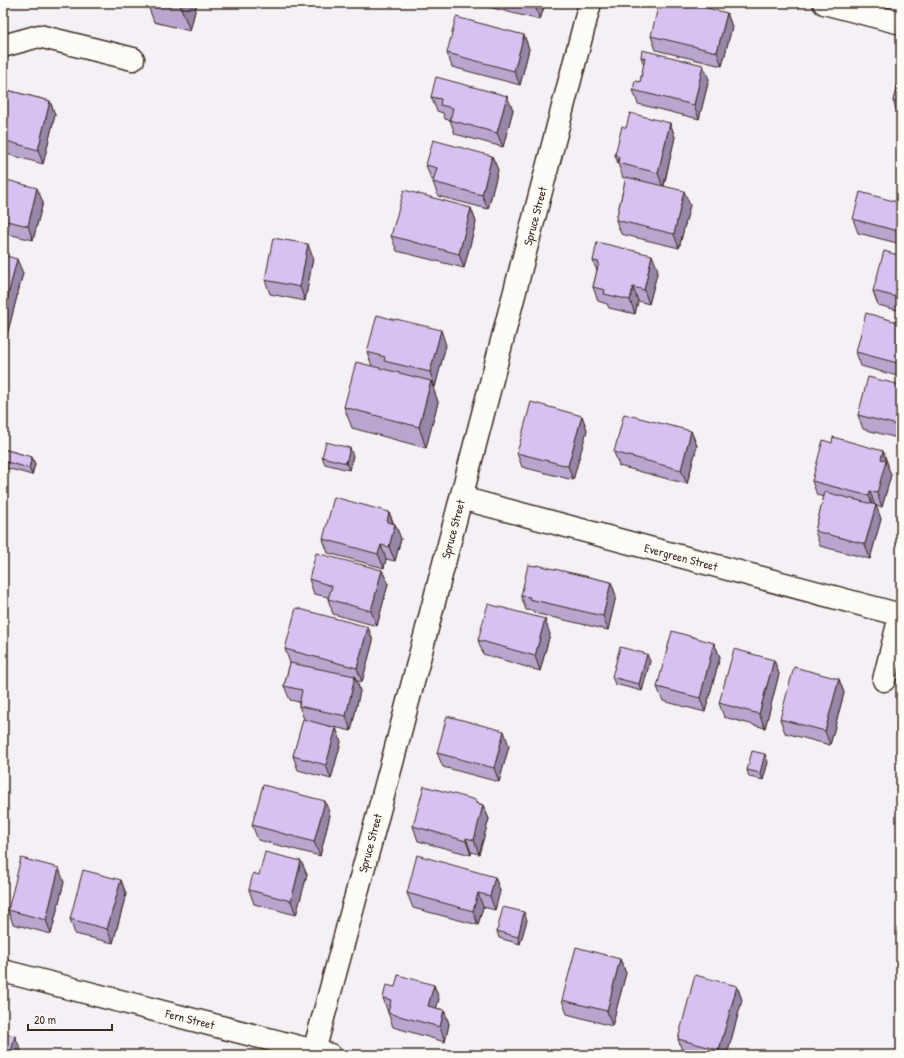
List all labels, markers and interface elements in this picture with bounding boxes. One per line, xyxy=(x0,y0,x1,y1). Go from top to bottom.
street label: Spruce Street xyxy=(519,184,551,247)
street label: Spruce Street xyxy=(437,497,469,560)
street label: Evergreen Street xyxy=(643,539,720,575)
street label: Spruce Street xyxy=(354,811,386,874)
street label: Fern Street xyxy=(163,1004,217,1034)
scale bar xyxy=(28,1006,112,1032)
text: 20 m xyxy=(34,1011,56,1028)

